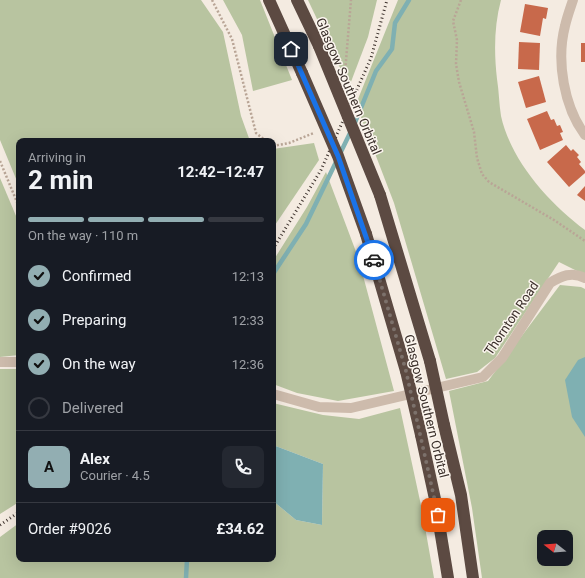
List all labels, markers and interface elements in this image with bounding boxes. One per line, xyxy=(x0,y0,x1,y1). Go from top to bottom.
street label: Glasgow Southern Orbital xyxy=(313,16,384,157)
pin xyxy=(274,32,308,66)
icon: home xyxy=(280,38,302,60)
text: Arriving in xyxy=(28,150,86,165)
text: 12:42–12:47 xyxy=(177,163,264,181)
text: 2 min xyxy=(28,165,93,195)
text: On the way · 110 m xyxy=(28,228,138,243)
courier xyxy=(354,240,394,280)
icon: car xyxy=(363,249,385,271)
icon: check xyxy=(28,265,50,287)
text: Confirmed xyxy=(62,267,132,285)
text: 12:13 xyxy=(232,269,264,284)
street label: Thornton Road xyxy=(481,279,542,358)
icon: check xyxy=(28,309,50,331)
text: Preparing xyxy=(62,311,126,329)
text: 12:33 xyxy=(232,313,264,328)
street label: Glasgow Southern Orbital xyxy=(401,333,452,479)
icon: check xyxy=(28,353,50,375)
text: On the way xyxy=(62,355,136,373)
text: 12:36 xyxy=(232,357,264,372)
text: Delivered xyxy=(62,399,124,417)
button: phone xyxy=(222,446,264,488)
text: Alex xyxy=(80,450,110,468)
text: A xyxy=(44,458,54,476)
text: Courier · 4.5 xyxy=(80,468,150,483)
pin xyxy=(421,498,455,532)
icon: bag xyxy=(427,504,449,526)
text: Order #9026 xyxy=(28,520,111,538)
text: £34.62 xyxy=(216,520,264,538)
north arrow xyxy=(537,530,573,566)
map controls xyxy=(537,530,573,566)

